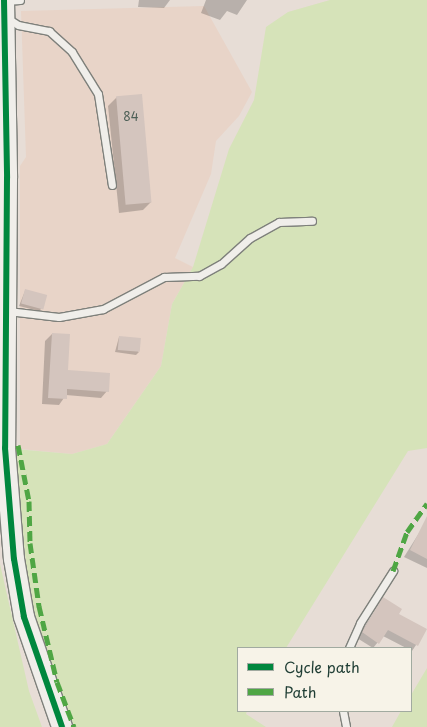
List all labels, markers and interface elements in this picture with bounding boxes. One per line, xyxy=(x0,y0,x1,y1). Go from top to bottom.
house number: 84 xyxy=(123,110,139,124)
legend xyxy=(237,647,412,712)
text: Cycle path xyxy=(284,655,360,678)
text: Path xyxy=(284,680,316,703)

